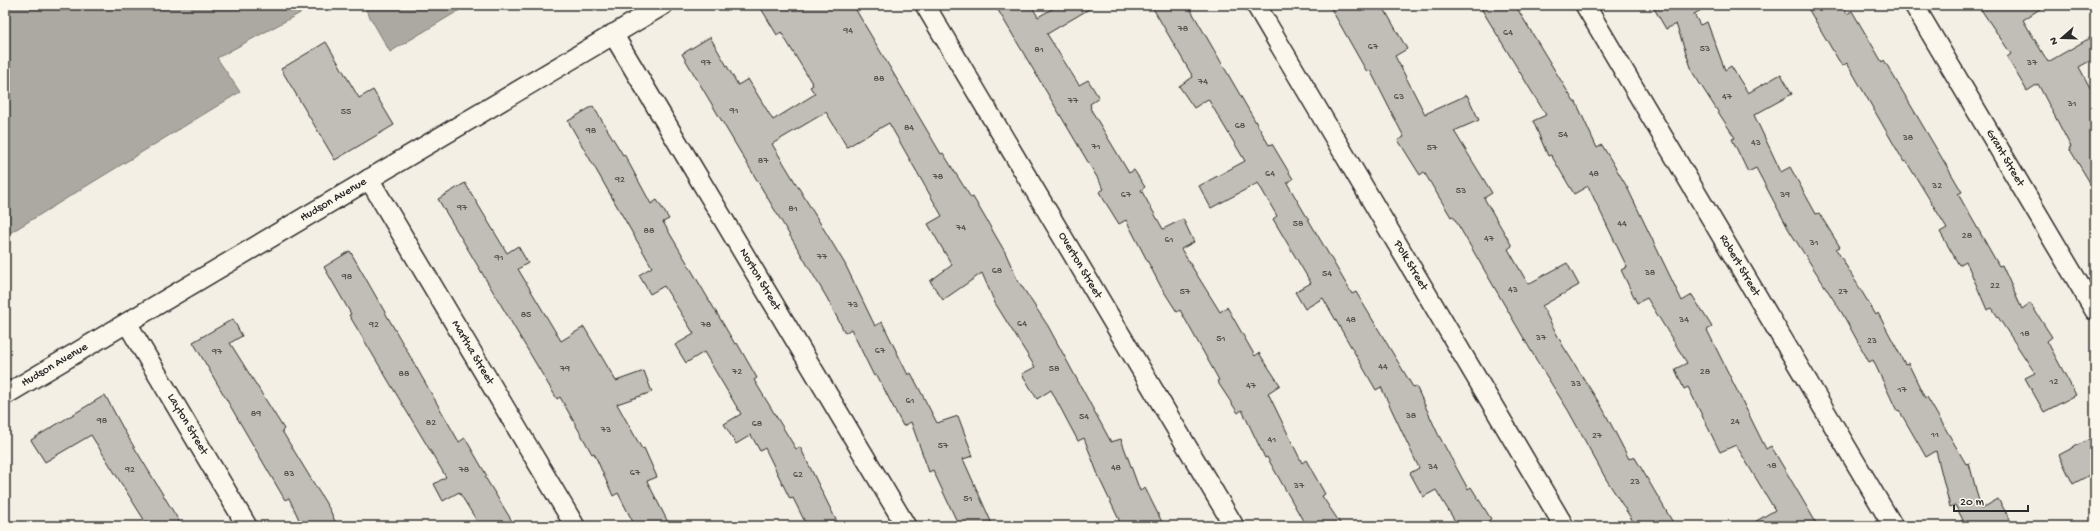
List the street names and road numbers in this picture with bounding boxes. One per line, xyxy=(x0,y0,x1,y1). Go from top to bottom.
street label: Grant Street xyxy=(1982,127,2027,190)
street label: Hudson Avenue xyxy=(298,175,370,225)
street label: Overton Street xyxy=(1054,230,1105,302)
street label: Robert Street xyxy=(1716,233,1763,300)
street label: Polk Street xyxy=(1389,237,1431,294)
street label: Norton Street xyxy=(735,246,784,314)
street label: Martha Street xyxy=(448,318,497,388)
street label: Hudson Avenue xyxy=(19,340,91,391)
street label: Layton Street xyxy=(164,391,211,459)

